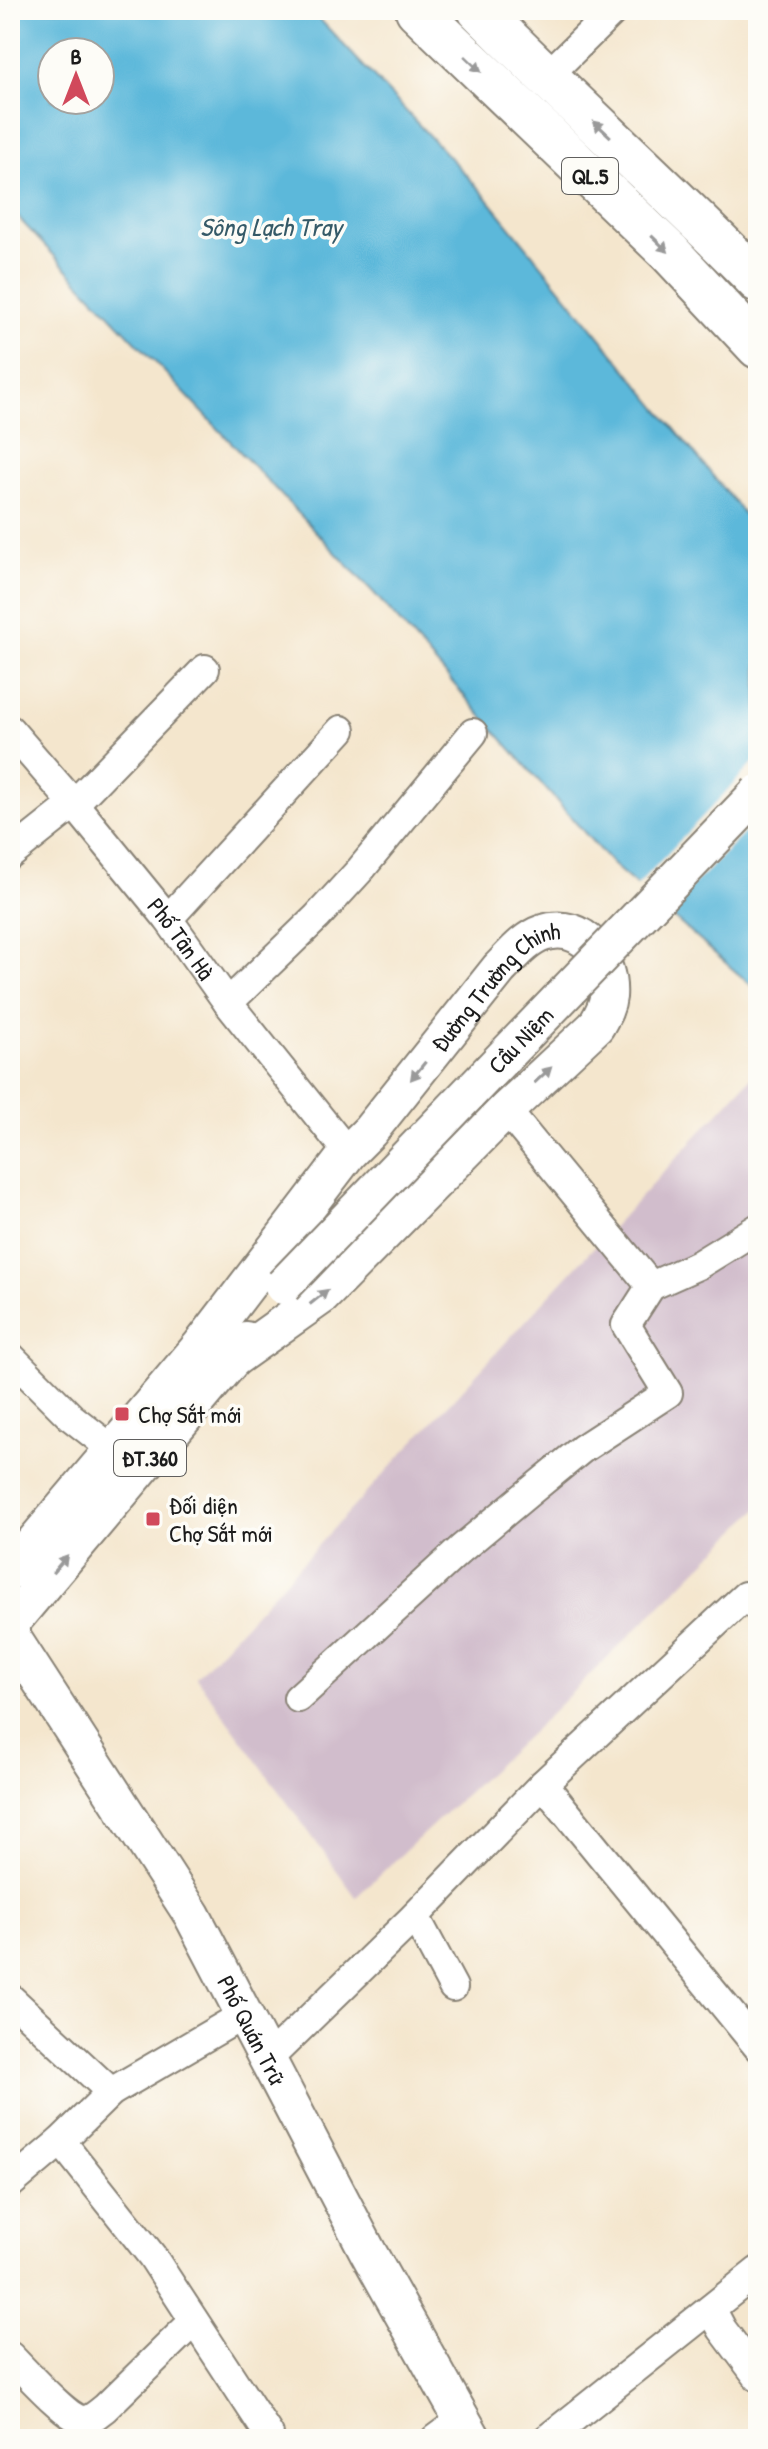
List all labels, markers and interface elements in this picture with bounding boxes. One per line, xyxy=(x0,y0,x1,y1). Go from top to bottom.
north arrow xyxy=(36,36,116,116)
text: B xyxy=(70,41,82,71)
one-way arrow xyxy=(463,54,482,73)
one-way arrow xyxy=(592,121,611,139)
road number: QL.5 xyxy=(562,158,618,194)
water label: Sông Lạch Tray xyxy=(200,209,345,245)
one-way arrow xyxy=(650,234,669,253)
street label: Phố Tân Hà xyxy=(141,891,222,986)
street label: Đường Trường Chinh xyxy=(423,914,561,1058)
street label: Cầu Niệm xyxy=(480,999,560,1080)
one-way arrow xyxy=(410,1061,427,1081)
one-way arrow xyxy=(534,1066,553,1084)
one-way arrow xyxy=(308,1289,328,1306)
place label: Chợ Sắt mới xyxy=(138,1398,242,1430)
marker: Chợ Sắt mới xyxy=(113,1405,131,1423)
road number: ĐT.360 xyxy=(114,1440,186,1476)
place label: Đối diện Chợ Sắt mới xyxy=(169,1489,273,1549)
marker: Đối diện Chợ Sắt mới xyxy=(144,1510,162,1528)
one-way arrow xyxy=(51,1555,68,1575)
street label: Phố Quán Trữ xyxy=(210,1970,294,2091)

